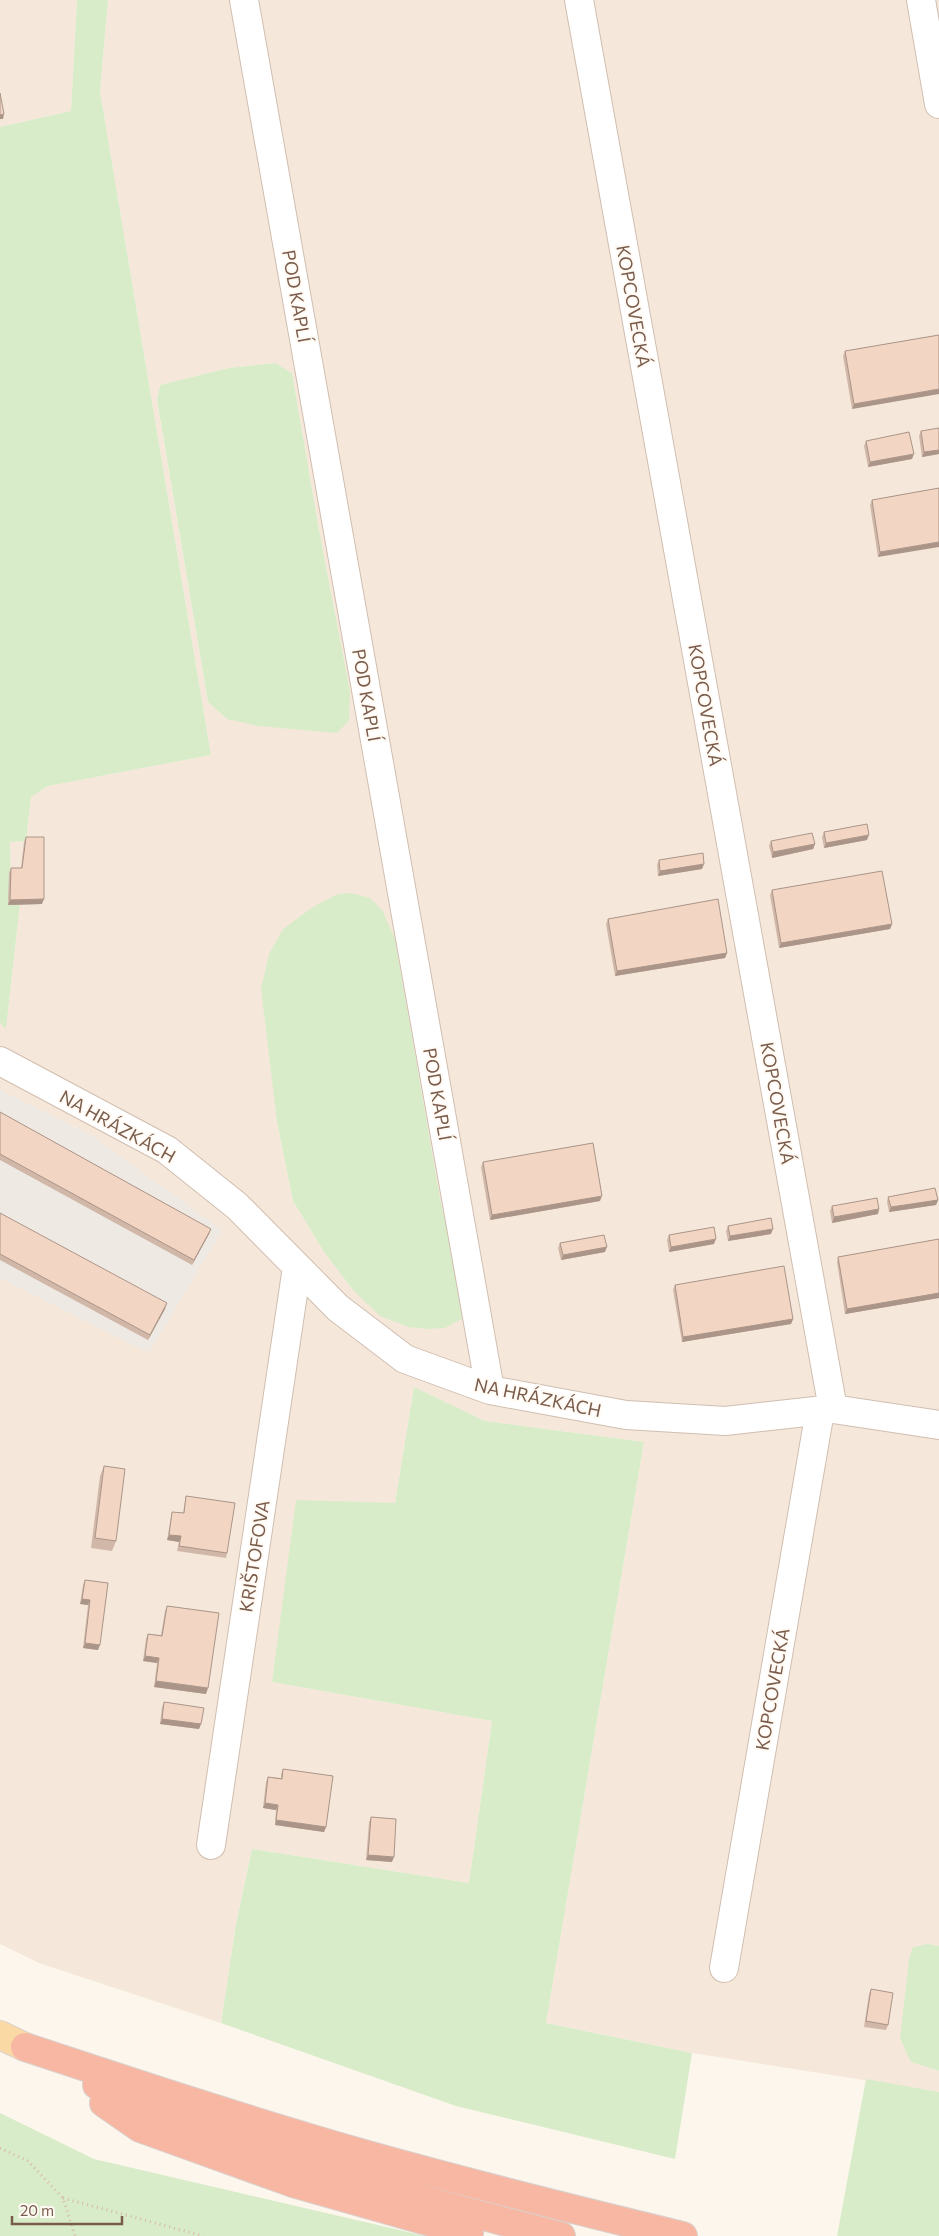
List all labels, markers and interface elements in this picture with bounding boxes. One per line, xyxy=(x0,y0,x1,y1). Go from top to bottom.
street label: KOPCOVECKÁ xyxy=(612,243,656,369)
street label: POD KAPLÍ xyxy=(278,248,316,345)
street label: KOPCOVECKÁ xyxy=(684,642,728,768)
street label: POD KAPLÍ xyxy=(348,647,386,744)
street label: KOPCOVECKÁ xyxy=(756,1040,800,1166)
street label: POD KAPLÍ xyxy=(419,1046,457,1143)
street label: NA HRÁZKÁCH xyxy=(56,1085,180,1167)
street label: NA HRÁZKÁCH xyxy=(472,1373,604,1421)
street label: KRIŠTOFOVA xyxy=(234,1498,274,1614)
street label: KOPCOVECKÁ xyxy=(750,1626,794,1752)
scale bar xyxy=(12,2194,122,2226)
text: 20 m xyxy=(20,2201,54,2219)

